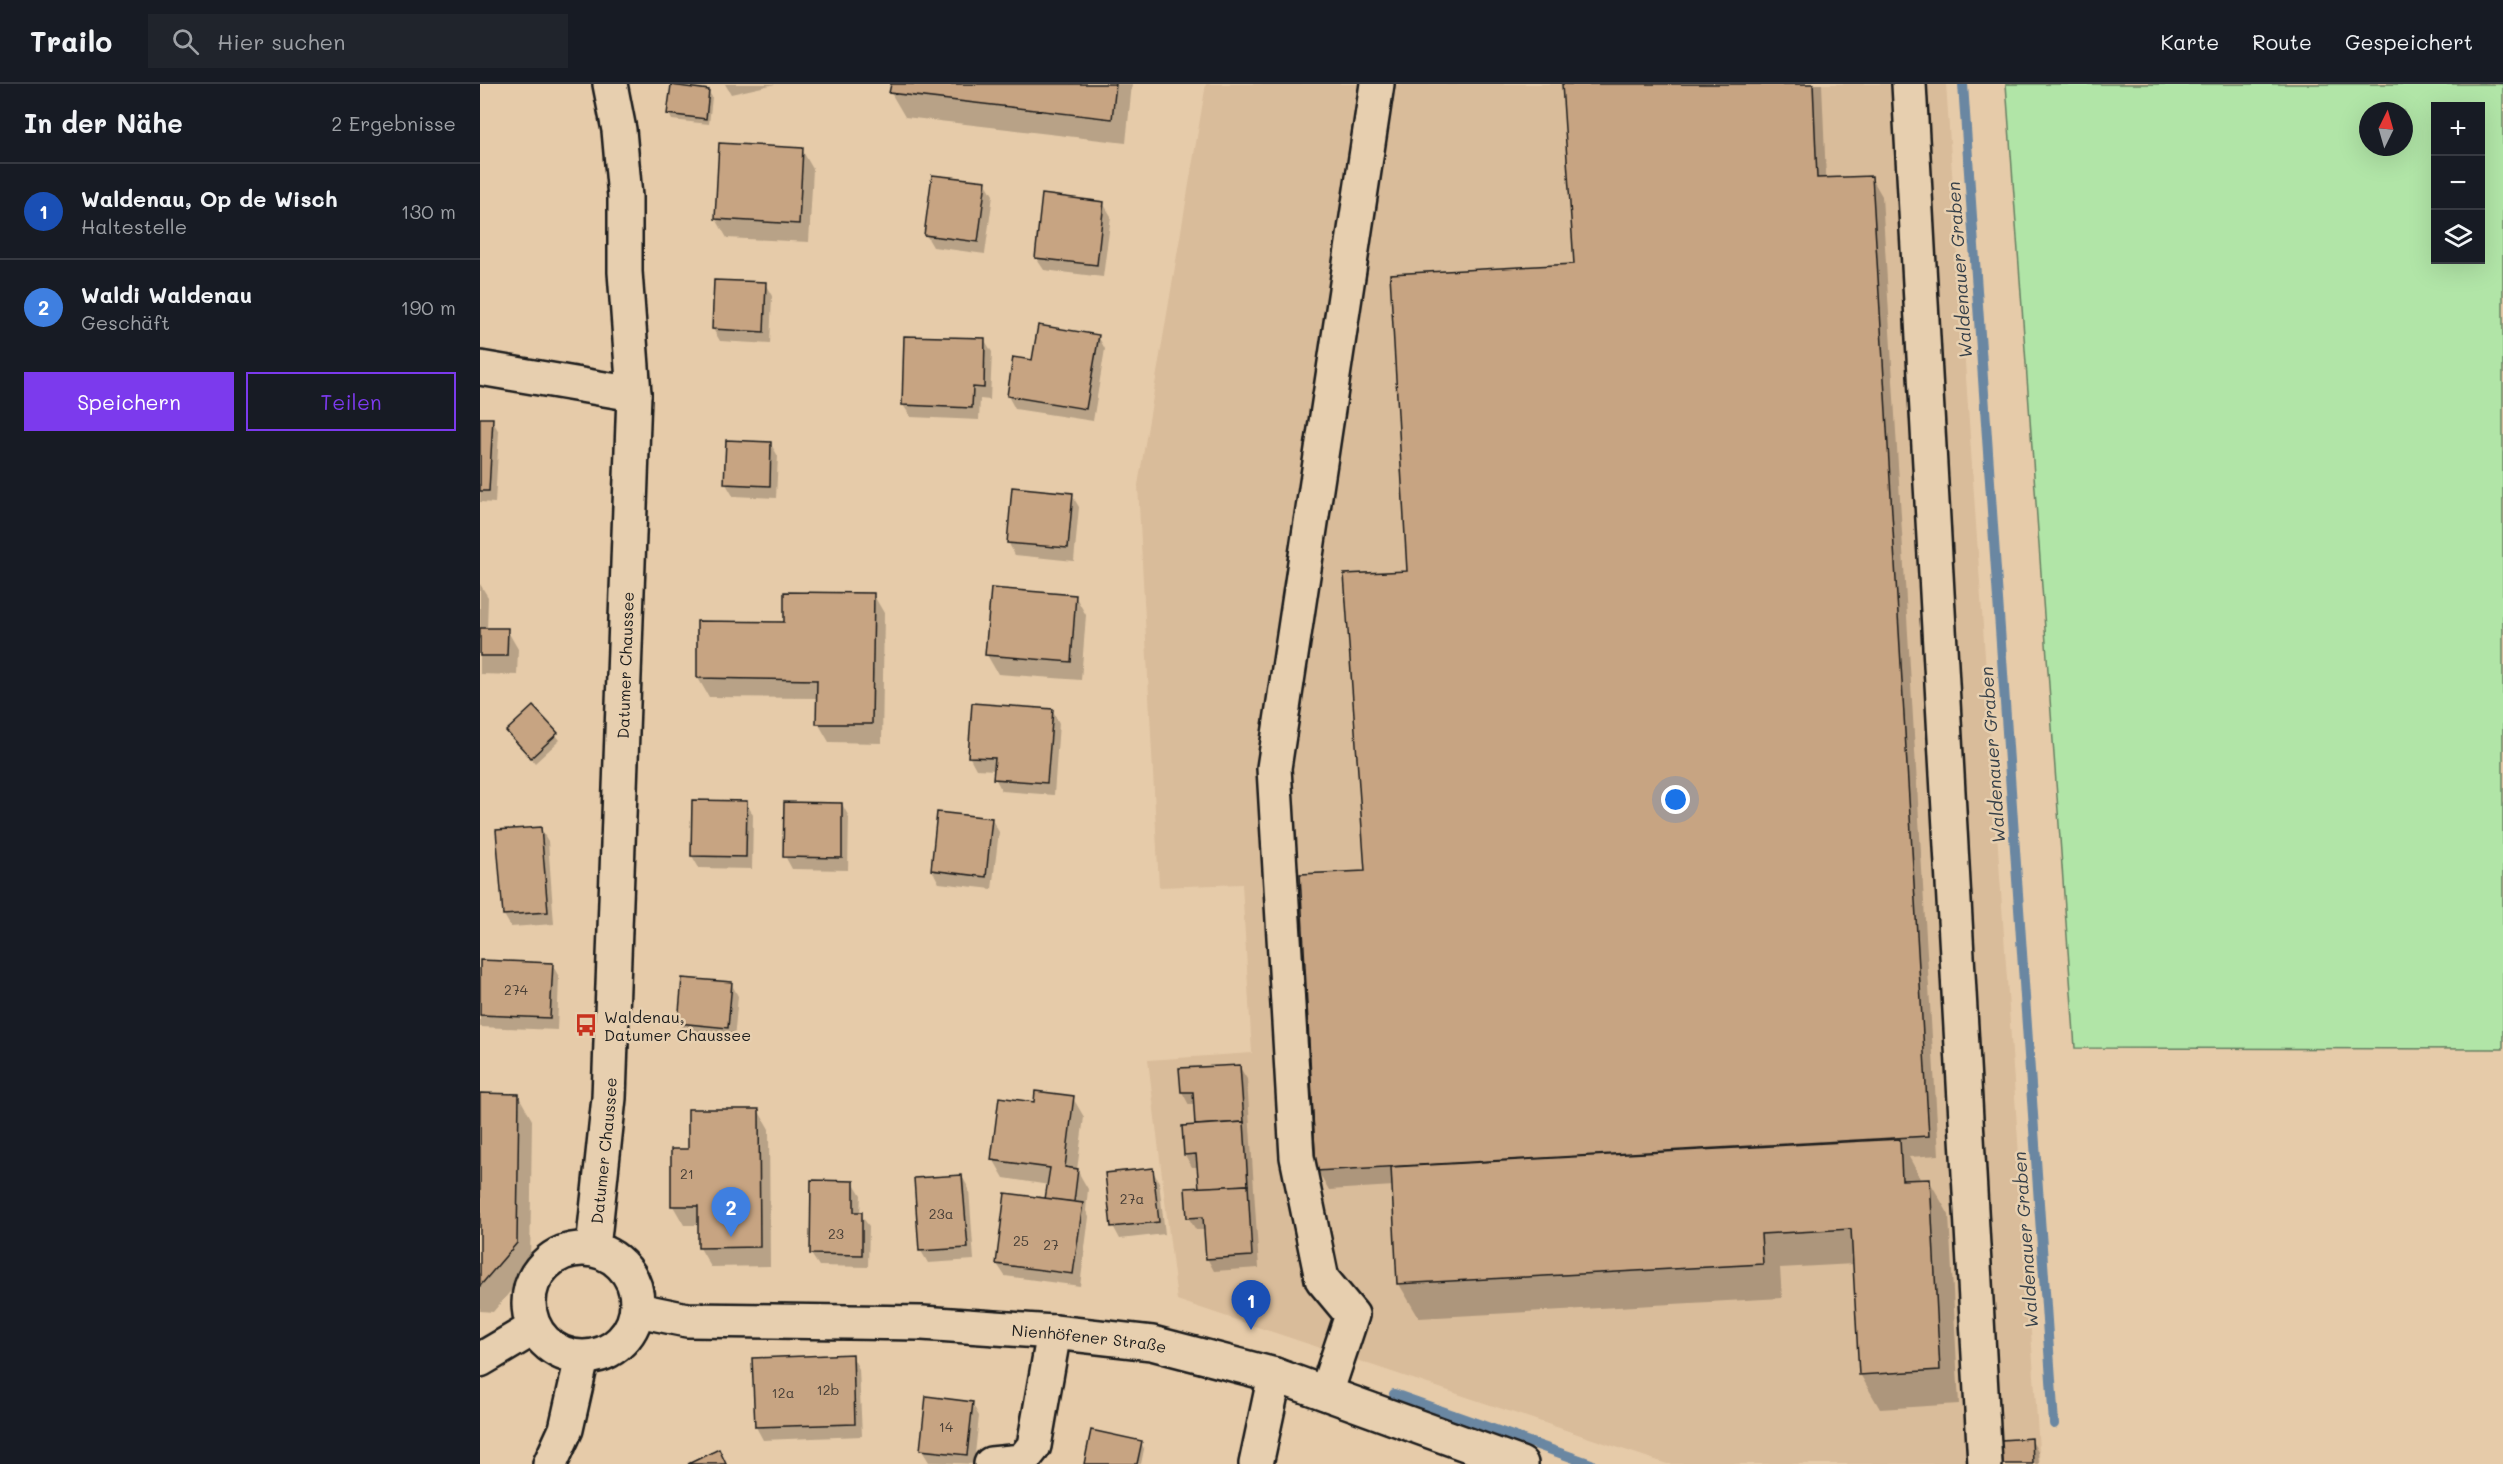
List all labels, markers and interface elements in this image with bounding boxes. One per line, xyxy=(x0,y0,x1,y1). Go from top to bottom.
search box xyxy=(148,14,568,68)
text: Trailo xyxy=(30,23,112,59)
icon: search xyxy=(169,25,202,58)
text: Hier suchen xyxy=(217,27,345,56)
text: Karte xyxy=(2161,28,2219,55)
text: Route xyxy=(2252,28,2312,55)
text: Gespeichert xyxy=(2345,28,2473,55)
north arrow xyxy=(2359,102,2413,156)
map controls xyxy=(2431,102,2485,264)
button: + xyxy=(2431,102,2485,156)
text: In der Nähe xyxy=(24,106,183,140)
text: 2 Ergebnisse xyxy=(331,110,456,136)
button: − xyxy=(2431,156,2485,210)
water label: Waldenauer Graben xyxy=(1941,181,1977,359)
text: Waldenau, Op de Wisch xyxy=(81,184,337,213)
text: 1 xyxy=(39,198,48,224)
text: 130 m xyxy=(401,198,456,224)
button: layers xyxy=(2431,210,2485,264)
text: Haltestelle xyxy=(81,213,187,239)
text: Waldi Waldenau xyxy=(81,280,252,309)
text: 2 xyxy=(38,294,49,320)
text: 190 m xyxy=(401,294,456,320)
text: Geschäft xyxy=(81,309,170,335)
button: Speichern xyxy=(24,372,234,431)
button: Teilen xyxy=(246,372,456,431)
street label: Datumer Chaussee xyxy=(611,591,637,739)
water label: Waldenauer Graben xyxy=(1974,666,2010,844)
your location xyxy=(1661,785,1690,814)
house number: 274 xyxy=(504,980,529,999)
place label: Waldenau, Datumer Chaussee xyxy=(604,1006,751,1045)
bus stop icon: Waldenau, Datumer Chaussee xyxy=(573,1012,599,1038)
street label: Datumer Chaussee xyxy=(585,1077,620,1225)
water label: Waldenauer Graben xyxy=(2007,1151,2043,1329)
house number: 21 xyxy=(680,1164,694,1183)
pin: 2 xyxy=(712,1188,750,1237)
house number: 27a xyxy=(1120,1189,1144,1208)
house number: 23a xyxy=(929,1204,953,1223)
house number: 23 xyxy=(828,1224,844,1243)
house number: 25 xyxy=(1013,1231,1029,1250)
house number: 27 xyxy=(1043,1235,1059,1254)
pin: 1 xyxy=(1232,1280,1270,1330)
street label: Nienhöfener Straße xyxy=(1011,1319,1169,1357)
house number: 12b xyxy=(817,1380,840,1399)
house number: 12a xyxy=(772,1383,794,1402)
house number: 14 xyxy=(939,1417,954,1436)

